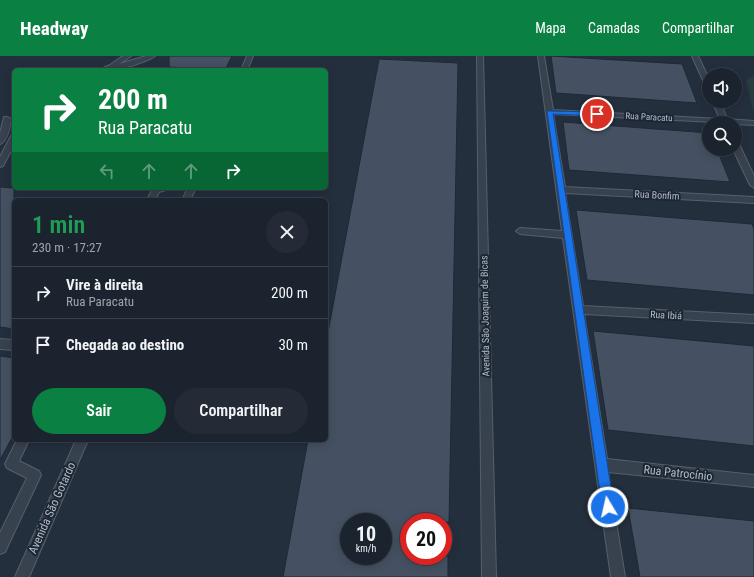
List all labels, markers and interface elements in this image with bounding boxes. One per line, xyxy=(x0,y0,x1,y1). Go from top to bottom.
text: Headway xyxy=(20,17,88,40)
text: Mapa xyxy=(535,20,566,36)
text: Camadas xyxy=(588,20,640,36)
text: Compartilhar xyxy=(662,20,734,36)
map controls xyxy=(702,68,742,156)
button: sound xyxy=(702,68,742,108)
text: 200 m xyxy=(98,83,168,116)
icon: right xyxy=(32,84,84,136)
pin xyxy=(580,97,614,131)
icon: arrive xyxy=(586,103,608,125)
street label: Rua Paracatu xyxy=(625,111,673,123)
button: search xyxy=(702,116,742,156)
text: Rua Paracatu xyxy=(98,117,192,138)
icon: left xyxy=(96,160,118,182)
icon: ahead xyxy=(138,160,160,182)
icon: ahead xyxy=(180,160,202,182)
icon: right xyxy=(222,160,244,182)
street label: Rua Bonfim xyxy=(634,188,680,202)
text: 1 min xyxy=(32,211,85,239)
button: close xyxy=(266,211,308,253)
text: 230 m · 17:27 xyxy=(32,240,102,255)
street label: Avenida São Joaquim de Bicas xyxy=(478,255,492,377)
text: Vire à direita xyxy=(66,276,143,294)
icon: right xyxy=(32,282,54,304)
text: 200 m xyxy=(271,284,308,302)
text: Rua Paracatu xyxy=(66,294,134,309)
street label: Rua Ibiá xyxy=(650,309,682,321)
icon: arrive xyxy=(32,334,54,356)
text: Chegada ao destino xyxy=(66,336,184,354)
text: 30 m xyxy=(278,336,308,354)
button: Sair xyxy=(32,388,166,434)
button: Compartilhar xyxy=(174,388,308,434)
street label: Avenida São Gotardo xyxy=(25,460,79,556)
street label: Rua Patrocínio xyxy=(643,462,713,484)
position arrow xyxy=(587,486,629,528)
speed limit sign: 20 xyxy=(400,513,452,565)
text: 10 xyxy=(356,522,376,546)
text: km/h xyxy=(356,543,376,554)

